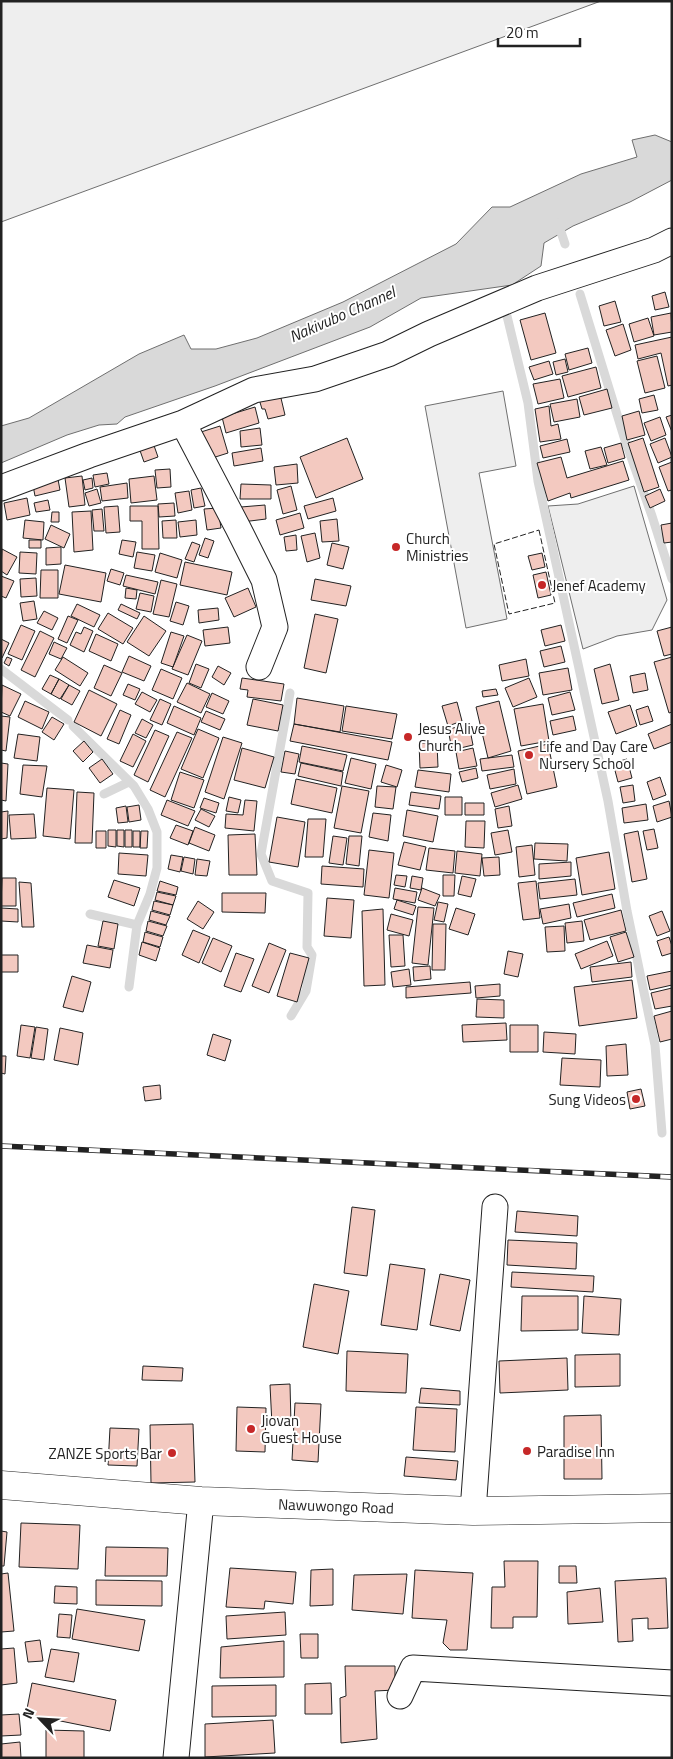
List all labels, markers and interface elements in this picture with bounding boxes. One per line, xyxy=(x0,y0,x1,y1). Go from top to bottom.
scale bar xyxy=(498,15,580,47)
text: 20 m xyxy=(506,21,539,44)
water label: Nakivubo Channel xyxy=(285,279,400,348)
place label: Church Ministries xyxy=(406,527,469,567)
marker: Church Ministries xyxy=(390,541,402,553)
place label: Jenef Academy xyxy=(552,574,646,597)
marker: Jenef Academy xyxy=(536,579,548,591)
place label: Jesus Alive Church xyxy=(418,717,485,757)
marker: Jesus Alive Church xyxy=(402,731,414,743)
place label: Life and Day Care Nursery School xyxy=(539,735,648,775)
marker: Life and Day Care Nursery School xyxy=(523,749,535,761)
place label: Sung Videos xyxy=(548,1088,626,1111)
marker: Sung Videos xyxy=(630,1093,642,1105)
place label: Jiovan Guest House xyxy=(261,1409,342,1449)
marker: Jiovan Guest House xyxy=(245,1423,257,1435)
place label: Paradise Inn xyxy=(537,1440,615,1463)
place label: ZANZE Sports Bar xyxy=(49,1442,162,1465)
marker: Paradise Inn xyxy=(521,1445,533,1457)
marker: ZANZE Sports Bar xyxy=(166,1447,178,1459)
street label: Nawuwongo Road xyxy=(278,1492,394,1520)
north arrow xyxy=(15,1694,65,1744)
text: N xyxy=(16,1704,39,1722)

